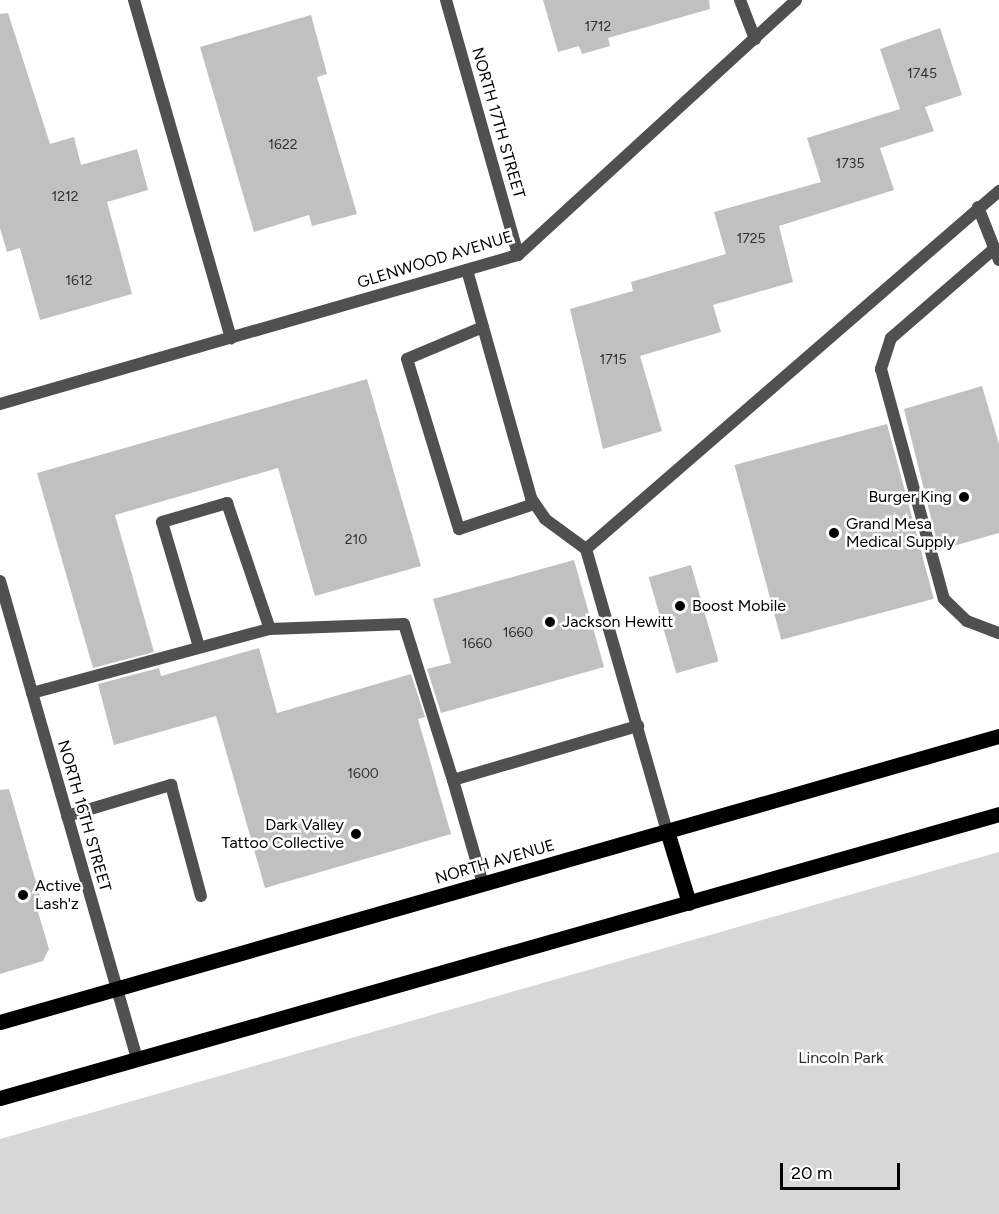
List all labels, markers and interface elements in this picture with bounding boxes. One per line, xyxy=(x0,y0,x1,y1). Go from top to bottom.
house number: 1712 xyxy=(585,19,611,35)
street label: NORTH 17TH STREET xyxy=(467,45,529,201)
house number: 1745 xyxy=(907,66,937,82)
house number: 1622 xyxy=(268,137,298,153)
house number: 1735 xyxy=(836,156,864,172)
house number: 1212 xyxy=(51,189,79,205)
street label: GLENWOOD AVENUE xyxy=(355,227,515,293)
house number: 1725 xyxy=(736,231,766,247)
house number: 1612 xyxy=(65,273,93,289)
house number: 1715 xyxy=(599,352,627,368)
place label: Burger King xyxy=(869,487,952,507)
marker: Burger King xyxy=(957,490,971,504)
place label: Grand Mesa Medical Supply xyxy=(846,514,955,552)
marker: Grand Mesa Medical Supply xyxy=(827,526,841,540)
house number: 210 xyxy=(345,532,367,548)
place label: Boost Mobile xyxy=(692,596,786,616)
marker: Boost Mobile xyxy=(673,599,687,613)
place label: Jackson Hewitt xyxy=(562,612,673,632)
marker: Jackson Hewitt xyxy=(543,615,557,629)
house number: 1660 xyxy=(503,625,533,641)
house number: 1660 xyxy=(462,636,492,652)
street label: NORTH 16TH STREET xyxy=(53,738,115,894)
house number: 1600 xyxy=(347,766,379,782)
place label: Dark Valley Tattoo Collective xyxy=(222,815,344,853)
marker: Dark Valley Tattoo Collective xyxy=(349,827,363,841)
street label: NORTH AVENUE xyxy=(433,836,557,888)
place label: Active Lash'z xyxy=(35,876,81,914)
marker: Active Lash'z xyxy=(16,888,30,902)
park label: Lincoln Park xyxy=(798,1048,884,1068)
scale bar xyxy=(783,1151,903,1189)
text: 20 m xyxy=(791,1162,832,1184)

